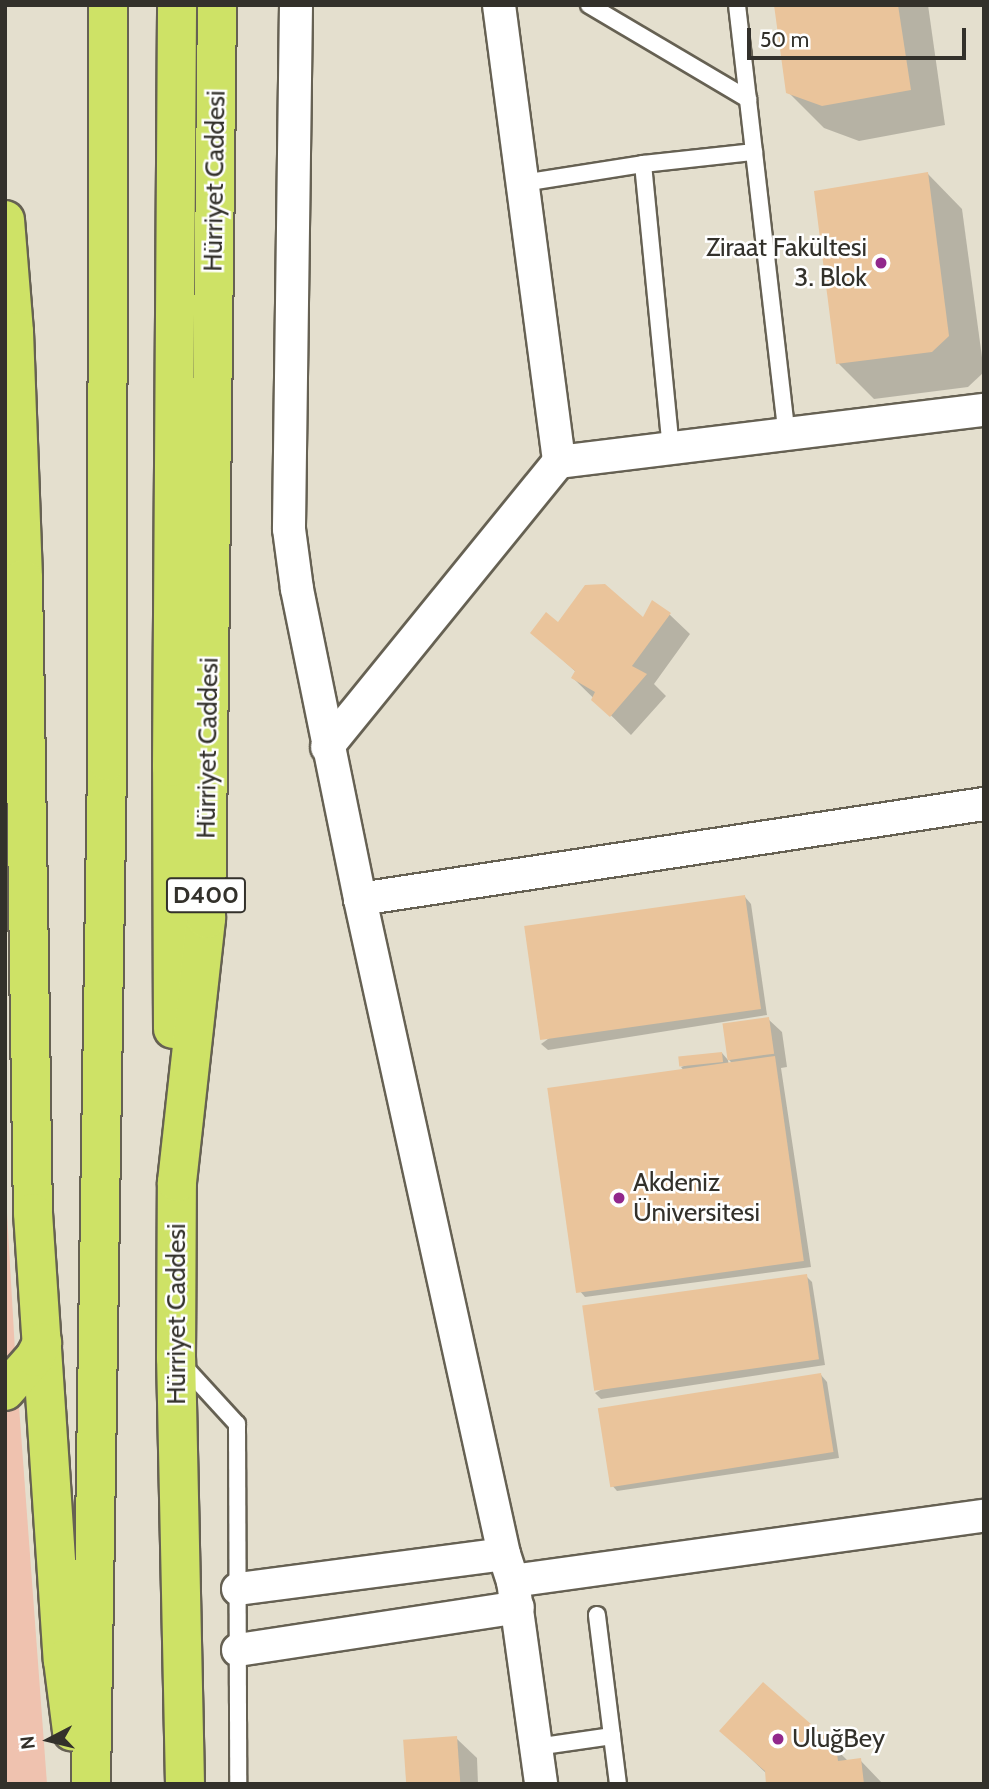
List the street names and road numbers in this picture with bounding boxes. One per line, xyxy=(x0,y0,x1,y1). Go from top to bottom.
street label: Hürriyet Caddesi xyxy=(198,90,232,272)
street label: Hürriyet Caddesi xyxy=(191,657,225,839)
road number: D400 xyxy=(166,874,246,916)
street label: Hürriyet Caddesi xyxy=(161,1223,193,1405)

